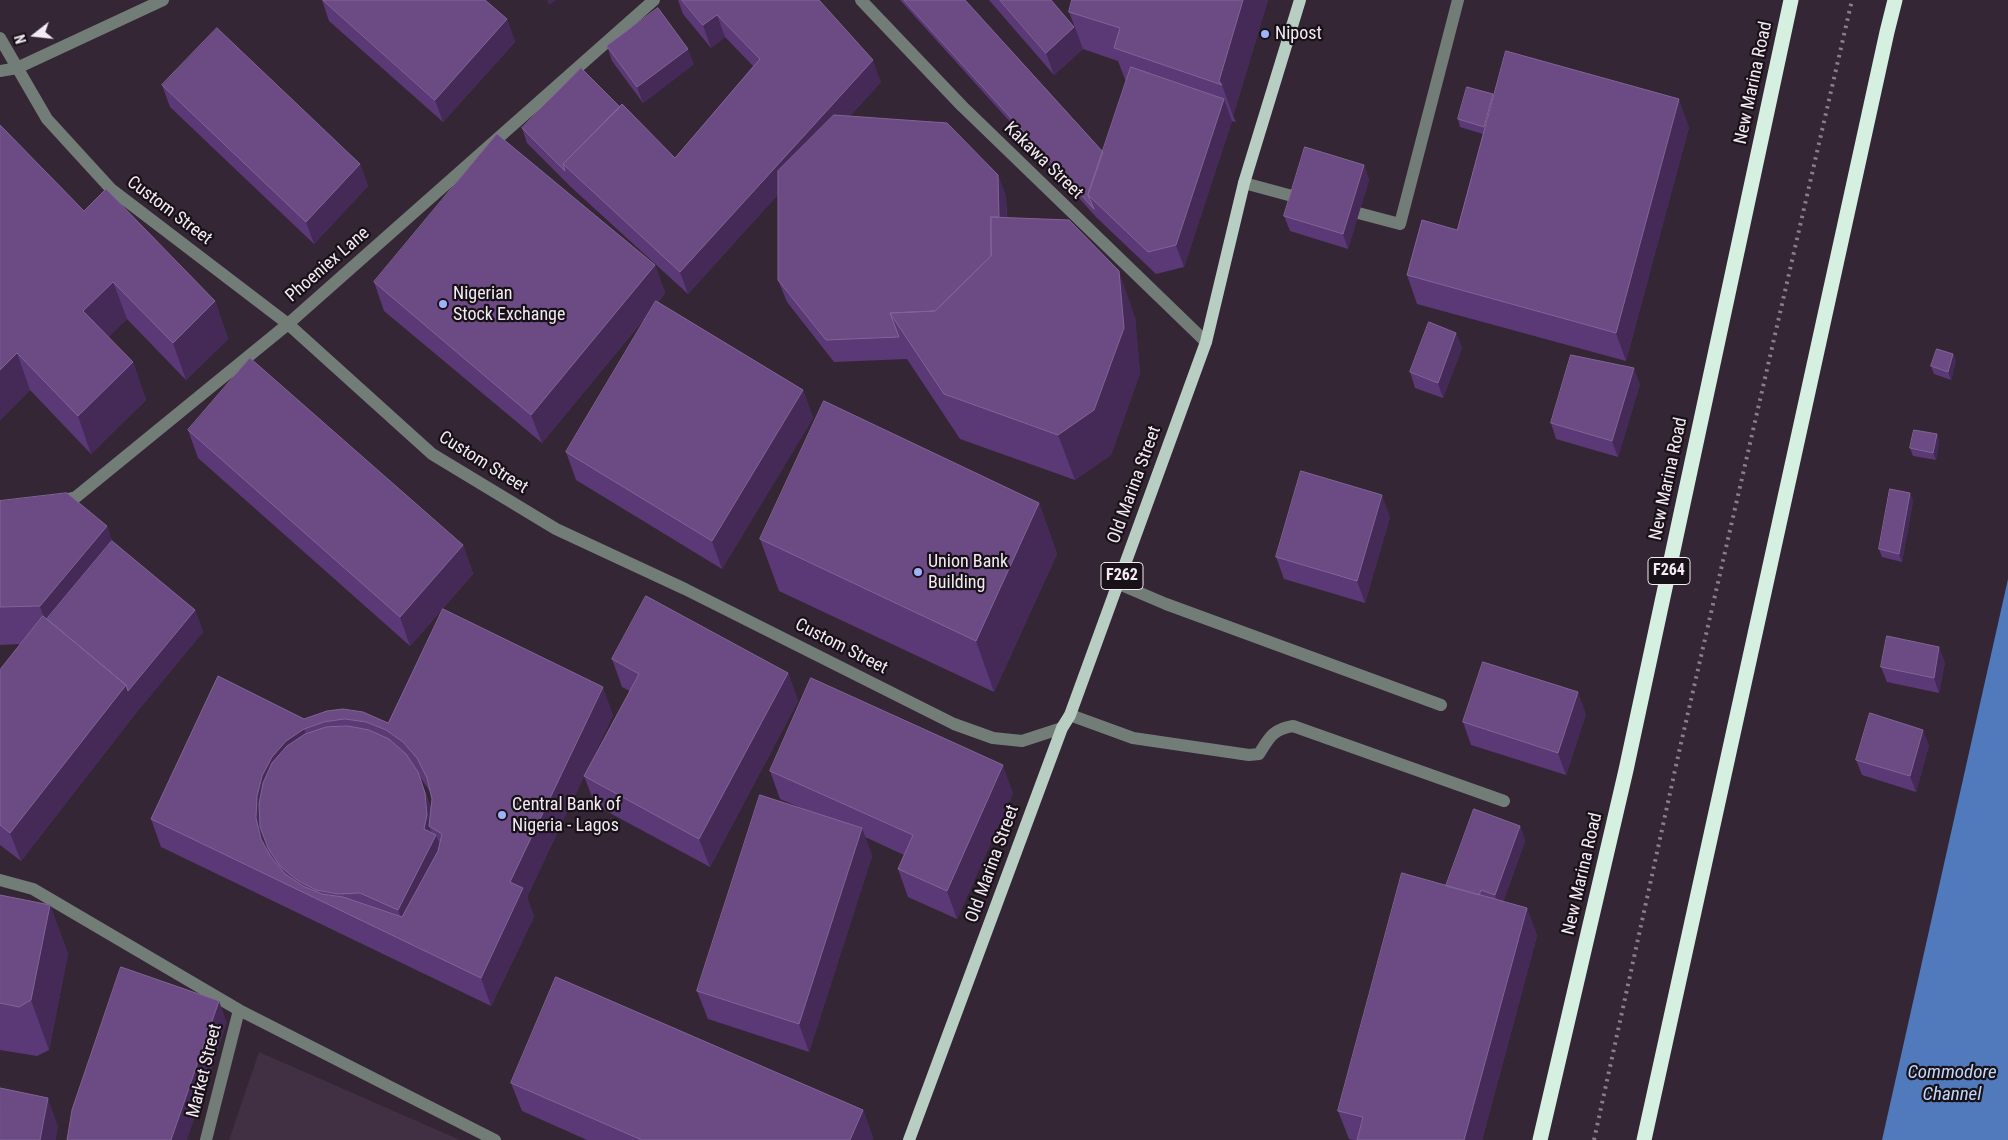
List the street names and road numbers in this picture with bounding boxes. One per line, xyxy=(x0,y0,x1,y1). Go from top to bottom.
street label: New Marina Road xyxy=(1730,20,1778,146)
street label: Kakawa Street xyxy=(999,118,1087,204)
street label: Custom Street xyxy=(122,172,216,250)
street label: Phoeniex Lane xyxy=(282,223,374,307)
street label: New Marina Road xyxy=(1645,416,1693,542)
street label: Old Marina Street xyxy=(1104,423,1166,547)
street label: Custom Street xyxy=(434,427,532,499)
road number: F264 xyxy=(1648,558,1690,584)
road number: F262 xyxy=(1101,562,1143,590)
street label: Custom Street xyxy=(791,614,891,680)
street label: Old Marina Street xyxy=(962,802,1024,926)
street label: New Marina Road xyxy=(1558,811,1608,937)
street label: Market Street xyxy=(183,1022,227,1120)

